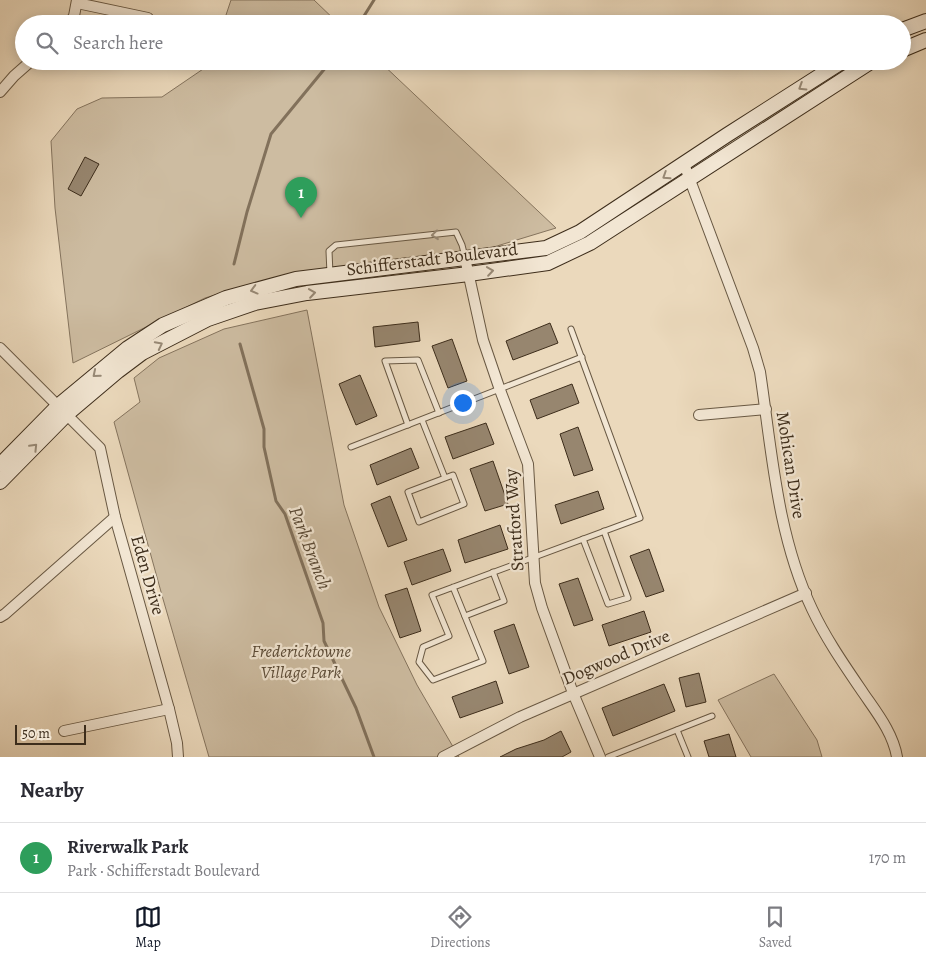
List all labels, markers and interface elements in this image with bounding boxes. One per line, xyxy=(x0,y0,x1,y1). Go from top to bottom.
search box xyxy=(15,15,911,70)
icon: search xyxy=(33,29,61,57)
text: Search here xyxy=(73,30,163,56)
one-way arrow xyxy=(799,81,808,91)
one-way arrow xyxy=(662,169,671,179)
pin: 1 xyxy=(285,177,317,218)
one-way arrow xyxy=(430,229,438,240)
street label: Schifferstadt Boulevard xyxy=(345,237,519,281)
one-way arrow xyxy=(487,266,495,277)
one-way arrow xyxy=(250,285,258,295)
one-way arrow xyxy=(308,288,316,299)
one-way arrow xyxy=(154,341,163,351)
one-way arrow xyxy=(93,369,102,378)
your location xyxy=(450,390,476,416)
street label: Mohican Drive xyxy=(771,410,811,520)
one-way arrow xyxy=(28,444,37,453)
street label: Stratford Way xyxy=(498,467,530,572)
water label: Park Branch xyxy=(282,503,338,593)
street label: Eden Drive xyxy=(125,532,171,618)
street label: Dogwood Drive xyxy=(559,624,673,690)
park label: Fredericktowne Village Park xyxy=(251,639,351,684)
scale bar xyxy=(15,722,86,745)
text: 50 m xyxy=(22,724,50,743)
text: Nearby xyxy=(20,776,83,804)
text: Riverwalk Park xyxy=(67,834,188,860)
text: 1 xyxy=(33,847,39,869)
text: 170 m xyxy=(869,847,906,869)
text: Park · Schifferstadt Boulevard xyxy=(67,860,260,882)
tab: Map xyxy=(134,903,162,952)
tab: Directions xyxy=(430,903,490,952)
tab: Saved xyxy=(759,903,792,952)

